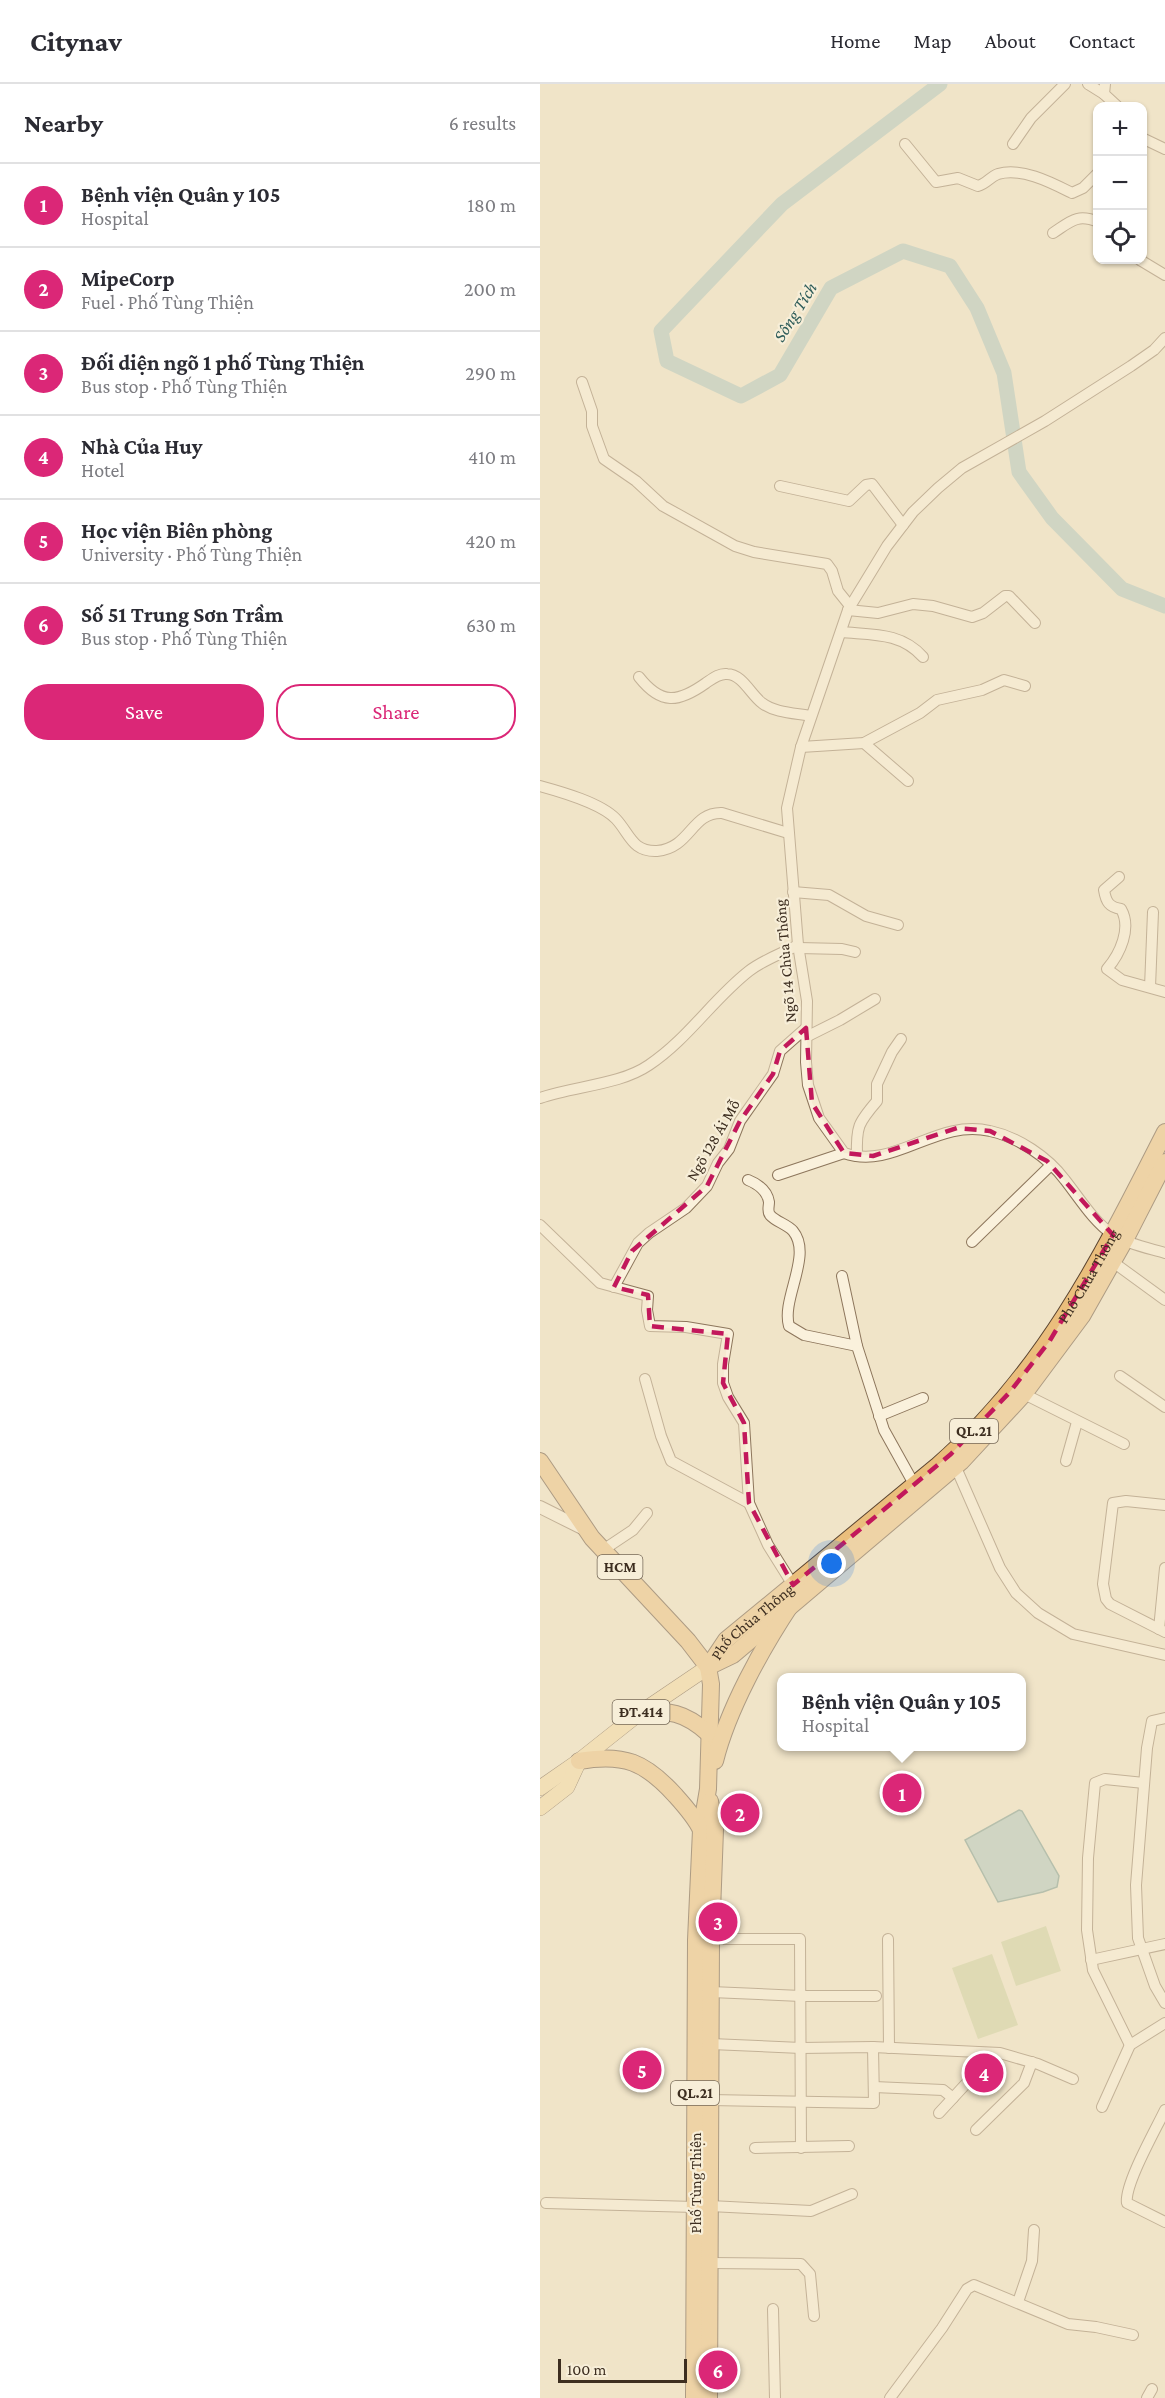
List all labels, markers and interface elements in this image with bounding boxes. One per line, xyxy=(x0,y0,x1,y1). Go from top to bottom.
text: Citynav xyxy=(30,26,122,57)
text: Home xyxy=(830,29,880,53)
text: Map xyxy=(913,29,952,53)
text: About xyxy=(985,29,1036,53)
text: Contact xyxy=(1069,29,1135,53)
map controls xyxy=(1093,102,1147,264)
button: + xyxy=(1093,102,1147,156)
text: Nearby xyxy=(24,109,103,138)
text: 6 results xyxy=(449,112,516,134)
button: − xyxy=(1093,156,1147,210)
text: Bệnh viện Quân y 105 xyxy=(81,182,281,207)
text: 1 xyxy=(40,194,47,216)
text: 180 m xyxy=(467,194,516,216)
text: Hospital xyxy=(81,207,149,229)
button: locate xyxy=(1093,210,1147,264)
text: MipeCorp xyxy=(81,266,175,291)
text: 2 xyxy=(38,278,49,300)
text: 200 m xyxy=(464,278,516,300)
water label: Sông Tích xyxy=(769,278,821,345)
text: Fuel · Phố Tùng Thiện xyxy=(81,291,254,313)
text: Đối diện ngõ 1 phố Tùng Thiện xyxy=(81,350,365,375)
text: 3 xyxy=(39,362,48,384)
text: 290 m xyxy=(465,362,516,384)
text: Bus stop · Phố Tùng Thiện xyxy=(81,375,288,397)
text: Nhà Của Huy xyxy=(81,434,203,459)
text: 4 xyxy=(38,446,49,468)
text: 410 m xyxy=(468,446,516,468)
text: Hotel xyxy=(81,459,125,481)
text: Học viện Biên phòng xyxy=(81,518,272,543)
text: 5 xyxy=(39,530,48,552)
text: 420 m xyxy=(465,530,516,552)
text: University · Phố Tùng Thiện xyxy=(81,543,302,565)
text: Số 51 Trung Sơn Trầm xyxy=(81,602,283,627)
text: 6 xyxy=(38,614,49,636)
text: 630 m xyxy=(466,614,516,636)
text: Bus stop · Phố Tùng Thiện xyxy=(81,627,288,649)
button: Save xyxy=(24,684,264,740)
button: Share xyxy=(276,684,516,740)
street label: Ngõ 14 Chùa Thông xyxy=(771,898,800,1023)
street label: Ngõ 128 Ái Mỗ xyxy=(683,1096,744,1184)
street label: Phố Chùa Thông xyxy=(1054,1226,1123,1326)
road number: QL.21 xyxy=(950,1419,998,1443)
your location xyxy=(817,1549,846,1578)
road number: HCM xyxy=(598,1555,643,1579)
street label: Phố Chùa Thông xyxy=(707,1579,797,1663)
popup xyxy=(777,1673,1026,1751)
text: Bệnh viện Quân y 105 xyxy=(802,1689,1001,1714)
road number: ĐT.414 xyxy=(612,1700,670,1724)
text: Hospital xyxy=(802,1714,869,1736)
pin: 1 xyxy=(882,1770,922,1816)
pin: 2 xyxy=(720,1790,760,1836)
pin: 3 xyxy=(698,1900,738,1944)
pin: 5 xyxy=(622,2048,662,2092)
pin: 4 xyxy=(964,2050,1004,2096)
road number: QL.21 xyxy=(671,2081,719,2105)
street label: Phố Tùng Thiện xyxy=(687,2132,705,2234)
pin: 6 xyxy=(698,2348,738,2392)
scale bar xyxy=(558,2356,687,2384)
text: 100 m xyxy=(567,2361,606,2378)

